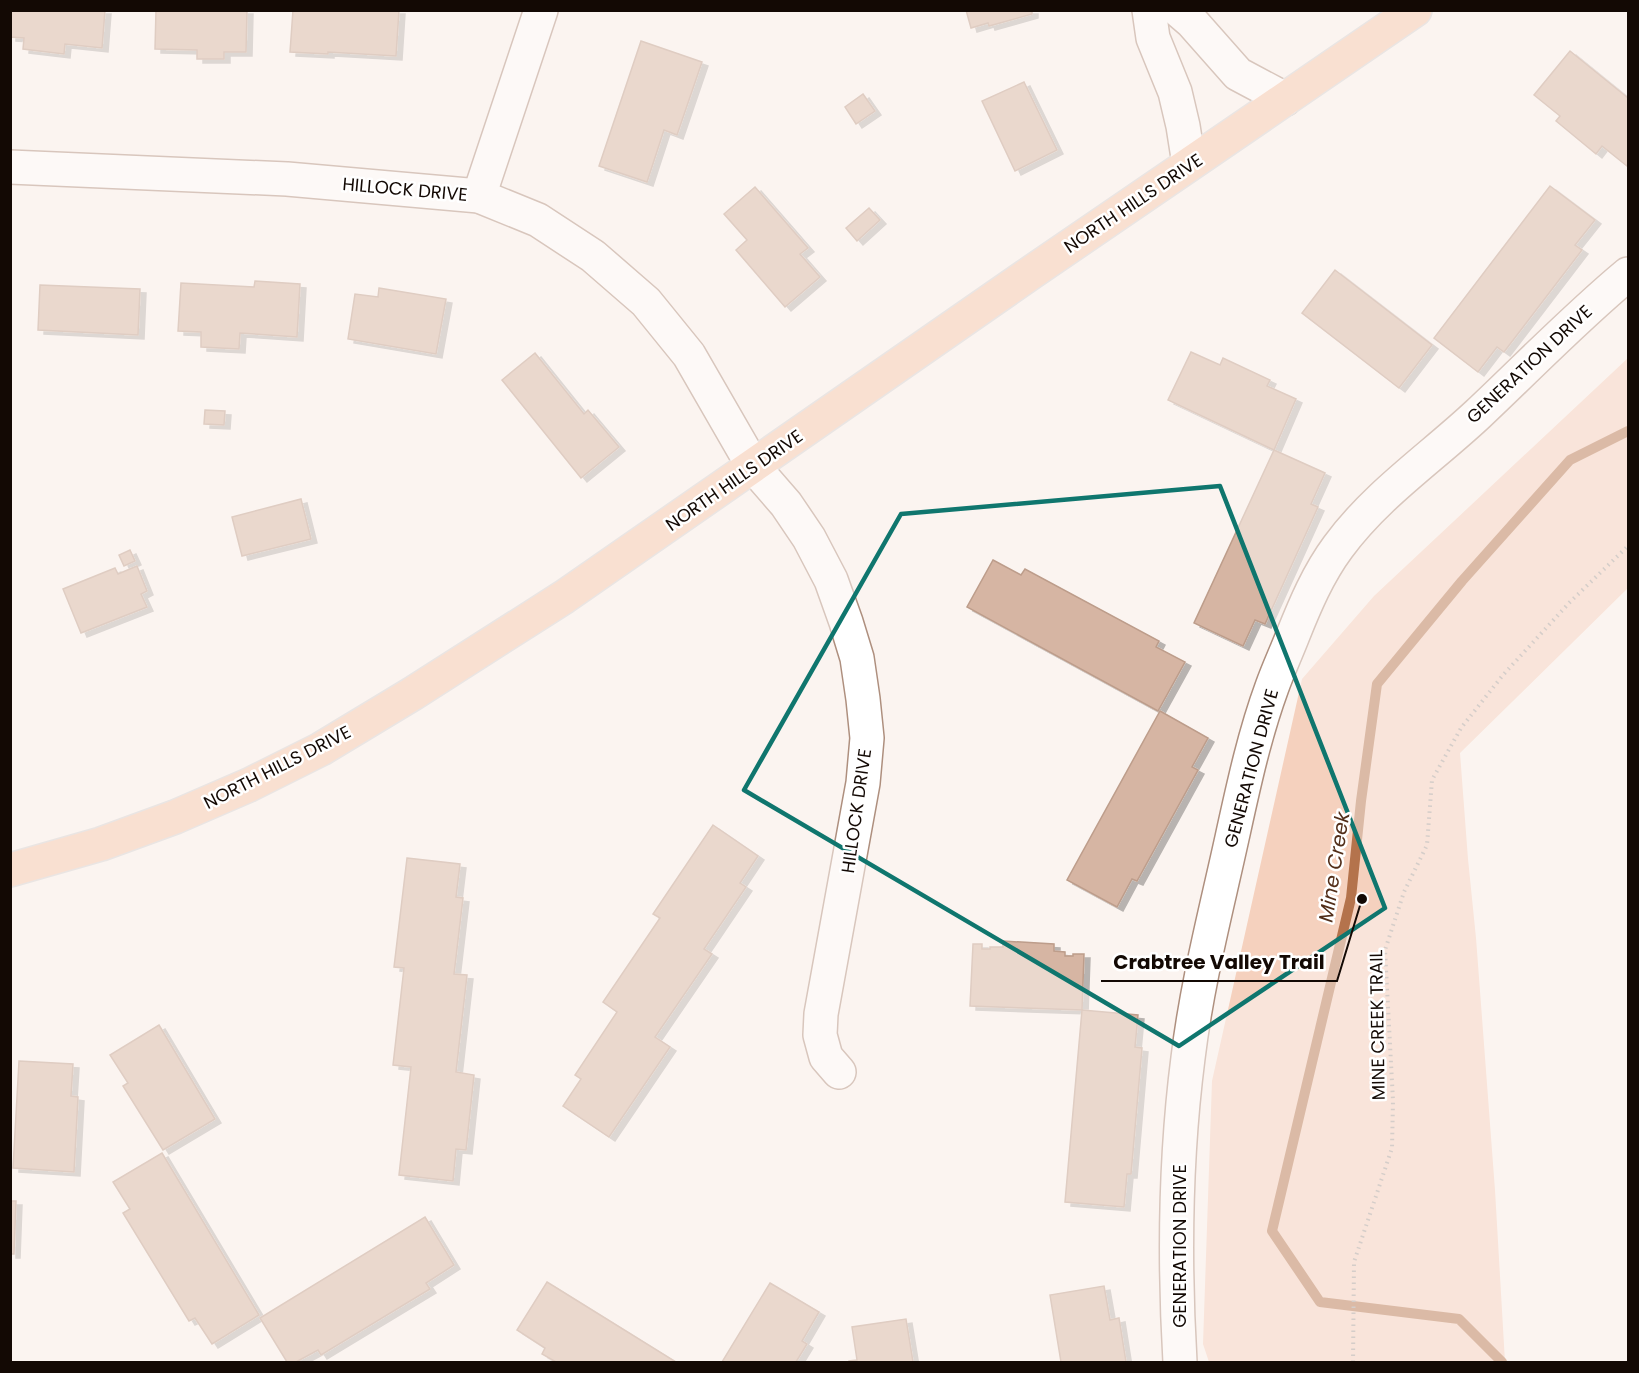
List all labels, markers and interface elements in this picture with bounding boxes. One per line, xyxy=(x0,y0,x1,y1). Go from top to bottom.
street label: NORTH HILLS DRIVE xyxy=(1059,147,1207,259)
street label: HILLOCK DRIVE xyxy=(341,171,469,207)
street label: GENERATION DRIVE xyxy=(1461,299,1597,429)
street label: NORTH HILLS DRIVE xyxy=(660,423,808,537)
street label: GENERATION DRIVE xyxy=(1218,686,1284,850)
street label: NORTH HILLS DRIVE xyxy=(199,719,355,815)
street label: HILLOCK DRIVE xyxy=(835,747,877,875)
water label: Mine Creek xyxy=(1311,808,1357,924)
callout: Crabtree Valley Trail xyxy=(1101,943,1337,981)
text: Crabtree Valley Trail xyxy=(1113,948,1325,976)
street label: MINE CREEK TRAIL xyxy=(1363,949,1391,1100)
street label: GENERATION DRIVE xyxy=(1167,1164,1192,1328)

